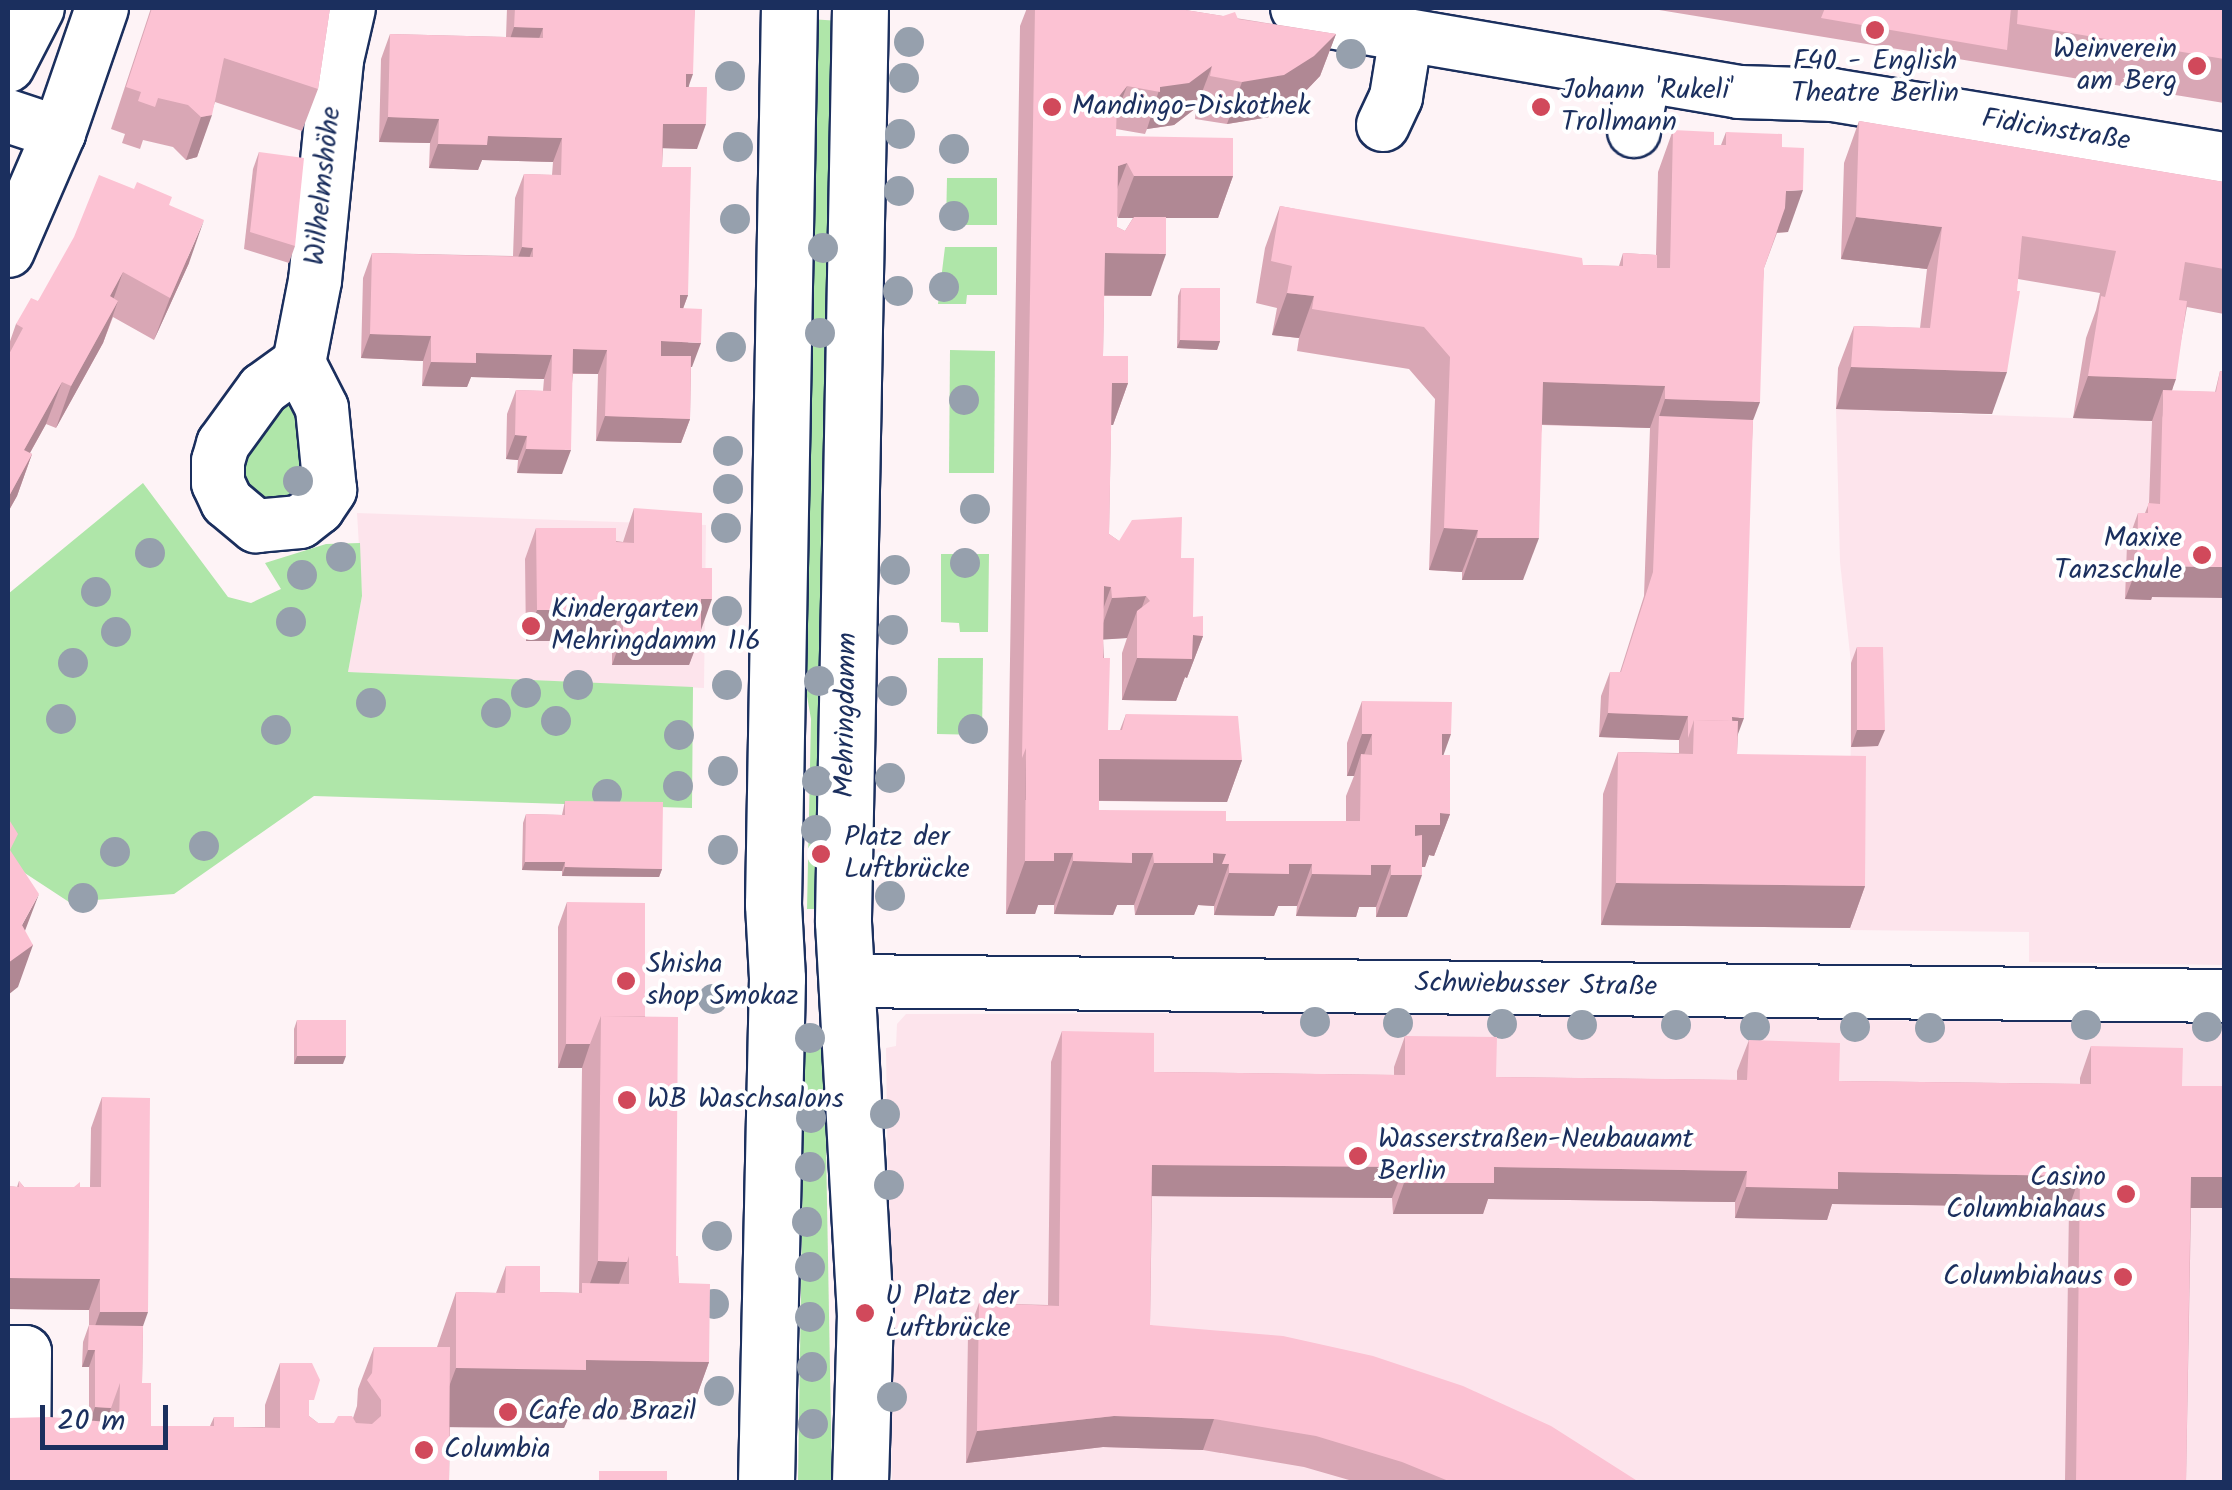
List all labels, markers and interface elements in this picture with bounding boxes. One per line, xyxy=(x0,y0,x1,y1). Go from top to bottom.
marker: F40 - English Theatre Berlin xyxy=(1864,19,1886,41)
place label: Weinverein am Berg xyxy=(2053,33,2177,99)
place label: F40 - English Theatre Berlin xyxy=(1791,45,1959,111)
marker: Weinverein am Berg xyxy=(2186,55,2208,77)
place label: Johann 'Rukeli' Trollmann xyxy=(1561,74,1733,140)
place label: Mandingo-Diskothek xyxy=(1072,90,1311,124)
marker: Mandingo-Diskothek xyxy=(1041,96,1063,118)
marker: Johann 'Rukeli' Trollmann xyxy=(1530,96,1552,118)
street label: Fidicinstraße xyxy=(1979,103,2133,159)
street label: Wilhelmshöhe xyxy=(299,105,349,267)
place label: Maxixe Tanzschule xyxy=(2054,522,2182,588)
marker: Maxixe Tanzschule xyxy=(2191,544,2213,566)
place label: Kindergarten Mehringdamm 116 xyxy=(551,593,761,659)
marker: Kindergarten Mehringdamm 116 xyxy=(520,615,542,637)
street label: Mehringdamm xyxy=(829,632,865,798)
place label: Platz der Luftbrücke xyxy=(844,821,970,887)
marker: Platz der Luftbrücke xyxy=(808,841,834,867)
place label: Shisha shop Smokaz xyxy=(646,948,799,1014)
street label: Schwiebusser Straße xyxy=(1414,967,1658,1005)
marker: Shisha shop Smokaz xyxy=(615,970,637,992)
place label: WB Waschsalons xyxy=(647,1083,844,1117)
marker: WB Waschsalons xyxy=(616,1089,638,1111)
place label: Wasserstraßen-Neubauamt Berlin xyxy=(1378,1123,1693,1189)
marker: Wasserstraßen-Neubauamt Berlin xyxy=(1347,1145,1369,1167)
place label: Casino Columbiahaus xyxy=(1946,1161,2106,1227)
marker: Casino Columbiahaus xyxy=(2115,1183,2137,1205)
place label: Columbiahaus xyxy=(1943,1260,2103,1294)
marker: Columbiahaus xyxy=(2112,1266,2134,1288)
place label: U Platz der Luftbrücke xyxy=(885,1280,1018,1346)
marker: U Platz der Luftbrücke xyxy=(854,1302,876,1324)
scale bar xyxy=(45,1385,172,1447)
place label: Cafe do Brazil xyxy=(528,1395,696,1429)
text: 20 m xyxy=(57,1398,125,1446)
marker: Cafe do Brazil xyxy=(497,1401,519,1423)
place label: Columbia xyxy=(444,1433,551,1467)
marker: Columbia xyxy=(413,1439,435,1461)

